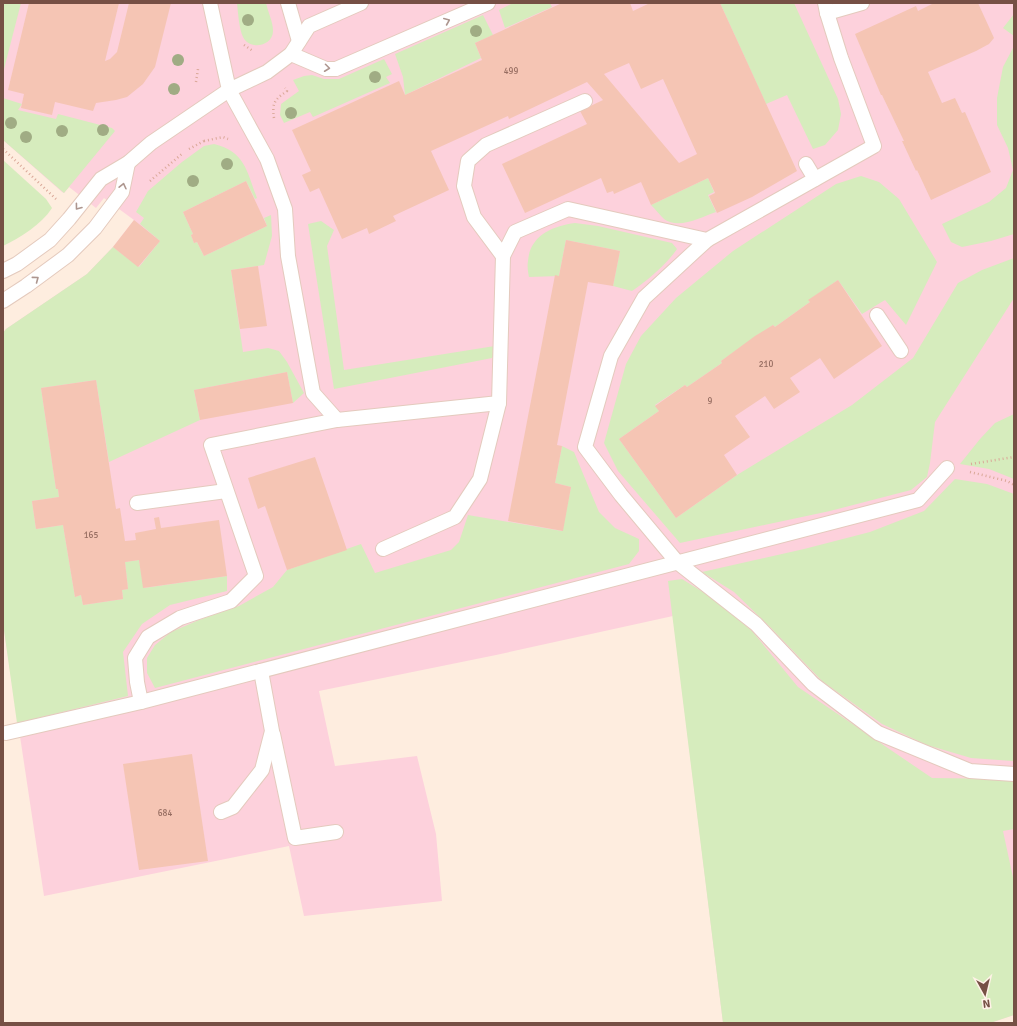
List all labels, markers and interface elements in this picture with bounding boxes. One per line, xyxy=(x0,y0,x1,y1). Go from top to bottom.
one-way arrow xyxy=(442,18,450,26)
one-way arrow xyxy=(324,63,330,72)
house number: 499 xyxy=(504,66,518,77)
one-way arrow xyxy=(118,182,126,189)
one-way arrow xyxy=(76,202,83,209)
one-way arrow xyxy=(31,277,38,284)
house number: 210 xyxy=(759,359,773,370)
house number: 9 xyxy=(708,396,713,407)
house number: 165 xyxy=(84,530,98,541)
house number: 684 xyxy=(158,808,172,819)
north arrow xyxy=(965,974,1005,1014)
text: N xyxy=(982,996,991,1010)

